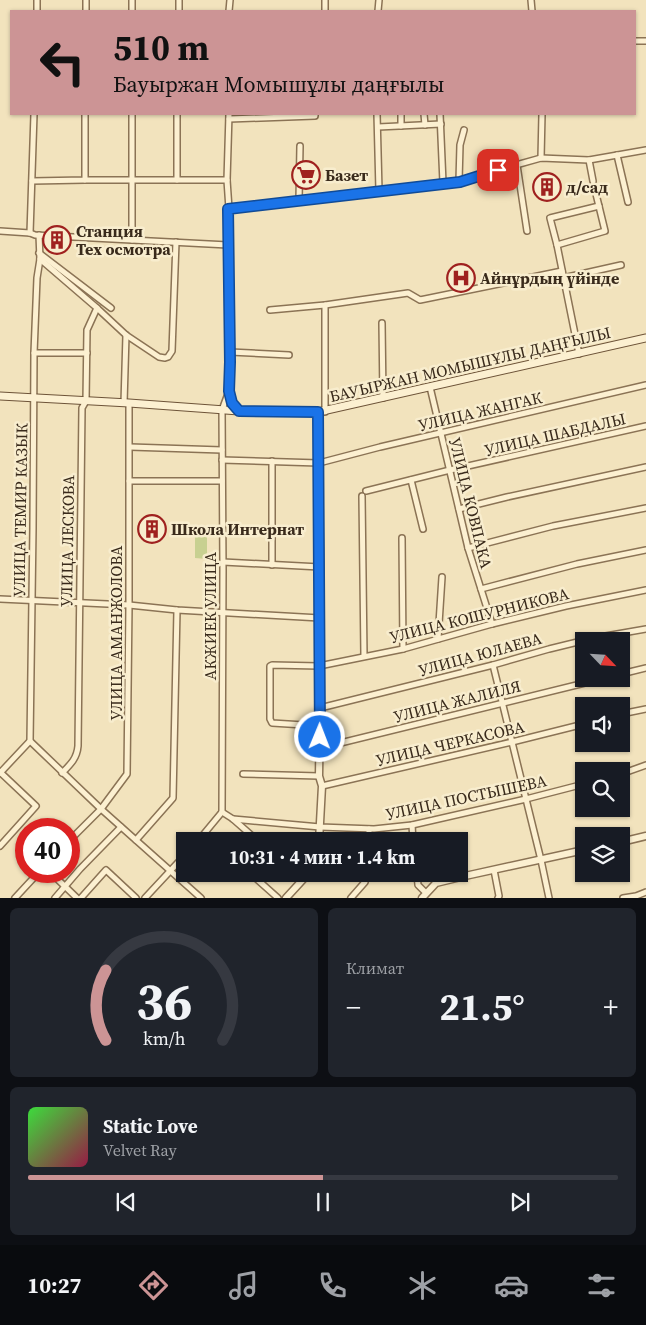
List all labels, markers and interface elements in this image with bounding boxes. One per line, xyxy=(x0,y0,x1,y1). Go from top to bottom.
text: 510 m xyxy=(113,24,209,72)
icon: left xyxy=(30,30,95,95)
text: Бауыржан Момышұлы даңғылы xyxy=(113,69,445,99)
pin xyxy=(477,149,519,191)
icon: arrive xyxy=(484,156,512,184)
supermarket icon: Базет xyxy=(291,160,321,190)
place label: Базет xyxy=(325,164,368,186)
building icon: д/сад xyxy=(532,172,562,202)
place label: д/сад xyxy=(566,176,608,198)
place label: Станция Тех осмотра xyxy=(76,220,171,260)
building icon: Станция Тех осмотра xyxy=(42,225,72,255)
hospital icon: Айнұрдың үйінде xyxy=(446,263,476,293)
place label: Айнұрдың үйінде xyxy=(480,267,619,289)
street label: БАУЫРЖАН МОМЫШҰЛЫ ДАҢҒЫЛЫ xyxy=(327,321,613,407)
street label: УЛИЦА ЖАНГАК xyxy=(416,386,545,436)
street label: УЛИЦА ШАБДАЛЫ xyxy=(482,407,628,461)
street label: УЛИЦА ТЕМИР КАЗЫК xyxy=(7,422,33,597)
street label: УЛИЦА КОВПАКА xyxy=(444,435,498,571)
street label: УЛИЦА ЛЕСКОВА xyxy=(55,475,79,607)
building icon: Школа Интернат xyxy=(137,514,167,544)
place label: Школа Интернат xyxy=(171,518,304,540)
street label: УЛИЦА АМАНЖОЛОВА xyxy=(105,545,127,720)
street label: АКЖИЕК УЛИЦА xyxy=(199,551,221,680)
street label: УЛИЦА КОШУРНИКОВА xyxy=(387,582,571,648)
street label: УЛИЦА ЮЛАЕВА xyxy=(416,627,544,681)
north arrow xyxy=(575,632,630,688)
map controls xyxy=(575,632,630,882)
street label: УЛИЦА ЖАЛИЛЯ xyxy=(391,675,523,727)
button: sound xyxy=(575,697,630,752)
position arrow xyxy=(293,710,345,762)
street label: УЛИЦА ЧЕРКАСОВА xyxy=(374,715,527,771)
button: search xyxy=(575,762,630,817)
street label: УЛИЦА ПОСТЫШЕВА xyxy=(383,769,549,825)
speed limit sign: 40 xyxy=(15,818,80,883)
button: layers xyxy=(575,827,630,882)
text: 10:31 · 4 мин · 1.4 km xyxy=(229,844,415,870)
text: Климат xyxy=(346,957,404,979)
text: 36 xyxy=(136,965,192,1036)
text: 21.5° xyxy=(439,981,525,1033)
text: − xyxy=(346,988,361,1026)
text: + xyxy=(603,988,618,1026)
text: km/h xyxy=(143,1026,186,1051)
text: Static Love xyxy=(103,1113,198,1139)
text: Velvet Ray xyxy=(103,1139,177,1161)
icon: previous xyxy=(112,1188,140,1216)
icon: pause xyxy=(309,1188,337,1216)
icon: next xyxy=(506,1188,534,1216)
icon: directions xyxy=(136,1268,171,1303)
icon: music xyxy=(226,1268,261,1303)
icon: phone xyxy=(315,1268,350,1303)
icon: climate xyxy=(405,1268,440,1303)
icon: car xyxy=(494,1268,529,1303)
icon: filters xyxy=(584,1268,619,1303)
text: 10:27 xyxy=(27,1270,82,1300)

